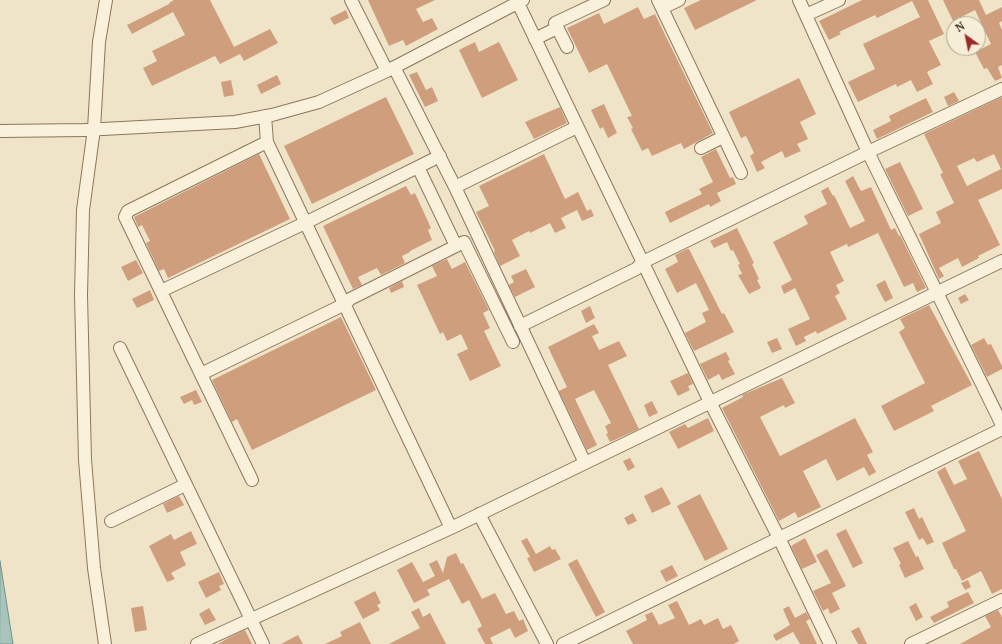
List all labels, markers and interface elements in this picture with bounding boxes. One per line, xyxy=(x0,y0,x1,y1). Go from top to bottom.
north arrow xyxy=(946,16,986,56)
text: N xyxy=(953,19,967,35)

